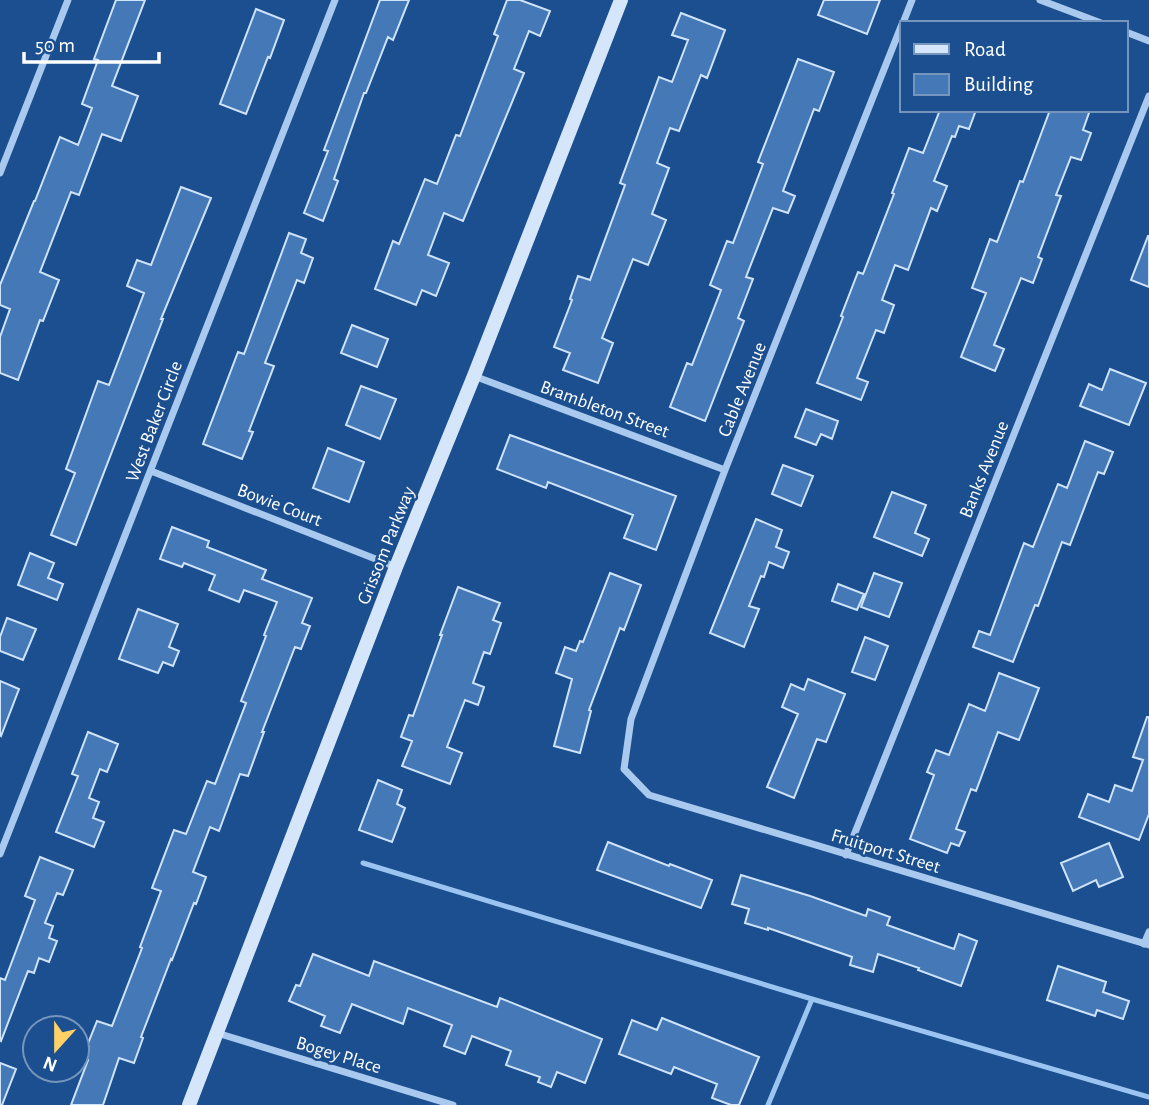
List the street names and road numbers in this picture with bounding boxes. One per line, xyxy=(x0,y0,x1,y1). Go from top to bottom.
street label: Cable Avenue xyxy=(715,339,770,440)
street label: West Baker Circle xyxy=(123,358,186,485)
street label: Brambleton Street xyxy=(538,377,671,442)
street label: Banks Avenue xyxy=(956,418,1012,521)
street label: Bowie Court xyxy=(235,481,324,530)
street label: Grissom Parkway xyxy=(354,484,419,607)
street label: Fruitport Street xyxy=(829,826,942,877)
street label: Bogey Place xyxy=(294,1033,383,1077)

